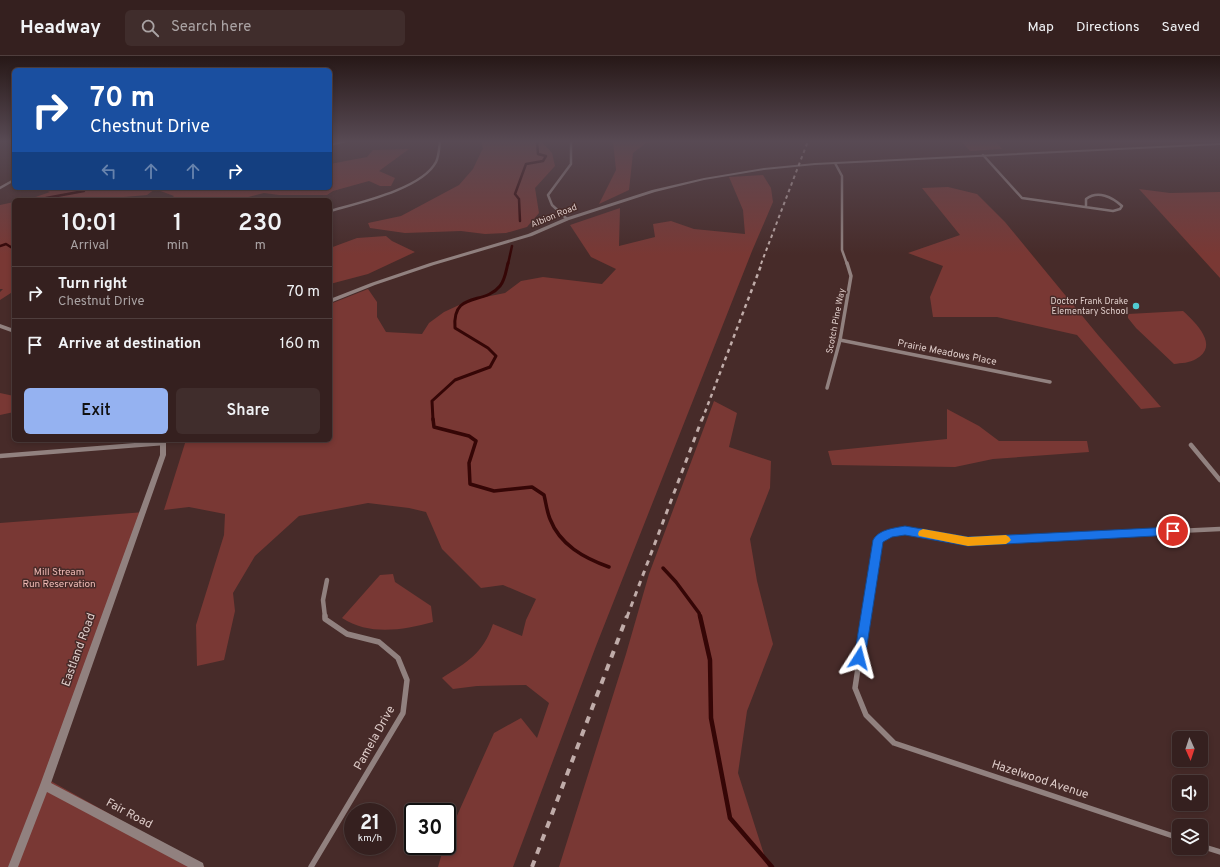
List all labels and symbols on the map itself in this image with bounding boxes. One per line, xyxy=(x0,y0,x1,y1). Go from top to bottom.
street label: Albion Road xyxy=(529,202,579,230)
street label: Scotch Pine Way xyxy=(824,287,848,355)
place label: Doctor Frank Drake Elementary School xyxy=(1050,296,1128,317)
marker: Doctor Frank Drake Elementary School xyxy=(1131,301,1141,311)
street label: Prairie Meadows Place xyxy=(896,337,998,369)
pin xyxy=(1156,514,1190,548)
park label: Mill Stream Run Reservation xyxy=(22,566,96,591)
street label: Eastland Road xyxy=(58,611,100,689)
position arrow xyxy=(838,637,880,679)
street label: Pamela Drive xyxy=(351,703,399,773)
north arrow xyxy=(1172,731,1208,767)
street label: Hazelwood Avenue xyxy=(989,757,1091,803)
street label: Fair Road xyxy=(103,795,155,833)
speed limit sign: 30 xyxy=(404,803,456,855)

